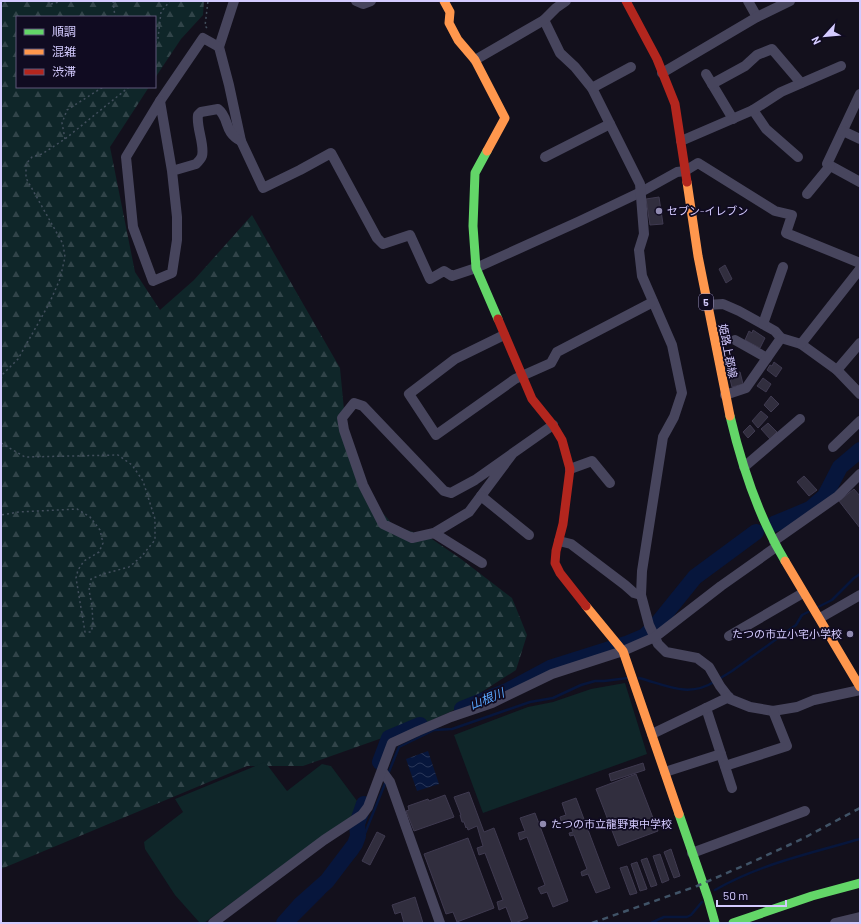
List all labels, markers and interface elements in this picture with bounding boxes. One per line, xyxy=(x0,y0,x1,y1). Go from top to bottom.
legend xyxy=(16,16,156,88)
north arrow xyxy=(805,16,845,56)
text: 順調 xyxy=(52,24,76,38)
text: N xyxy=(808,35,823,47)
text: 混雑 xyxy=(52,44,76,58)
text: 渋滞 xyxy=(52,64,76,78)
place label: セブン-イレブン xyxy=(667,204,748,217)
marker: セブン-イレブン xyxy=(654,206,664,216)
road number: 5 xyxy=(699,294,713,310)
street label: 姫路上郡線 xyxy=(717,323,740,379)
place label: たつの市立小宅小学校 xyxy=(732,627,842,640)
marker: たつの市立小宅小学校 xyxy=(845,629,855,639)
water label: 山根川 xyxy=(467,684,508,711)
place label: たつの市立龍野東中学校 xyxy=(551,817,672,830)
marker: たつの市立龍野東中学校 xyxy=(538,819,548,829)
scale bar xyxy=(717,882,786,908)
text: 50 m xyxy=(723,888,748,902)

